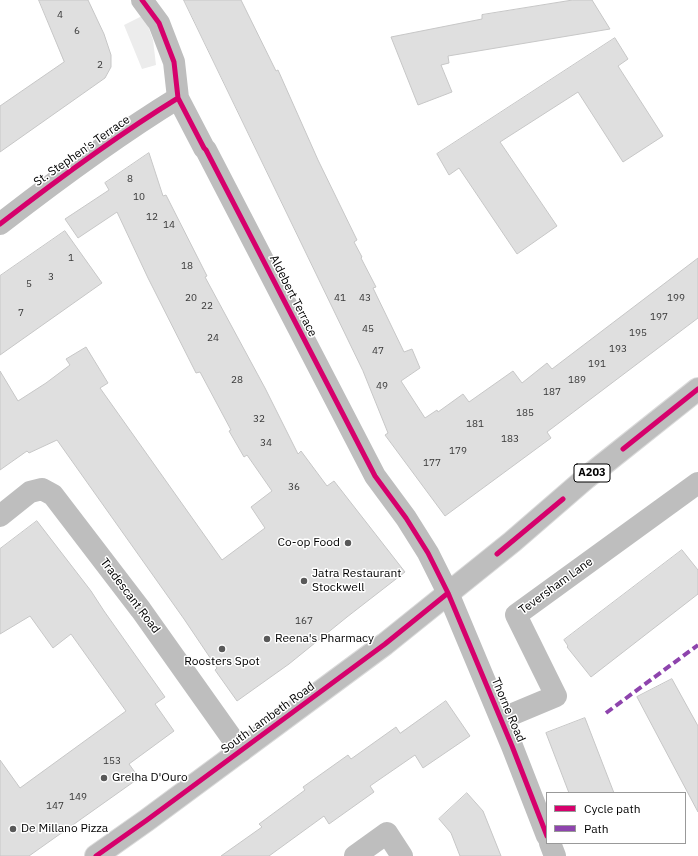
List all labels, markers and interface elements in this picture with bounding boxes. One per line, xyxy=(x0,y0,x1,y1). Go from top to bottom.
house number: 4 xyxy=(57,9,63,21)
house number: 6 xyxy=(74,25,80,37)
house number: 2 xyxy=(97,59,103,71)
street label: St. Stephen's Terrace xyxy=(31,112,133,190)
house number: 8 xyxy=(127,173,133,185)
house number: 10 xyxy=(133,191,145,203)
house number: 12 xyxy=(146,211,158,223)
house number: 14 xyxy=(163,219,175,231)
house number: 1 xyxy=(68,252,74,264)
street label: Aldebert Terrace xyxy=(266,253,320,339)
house number: 18 xyxy=(181,260,193,272)
house number: 3 xyxy=(48,271,54,283)
house number: 5 xyxy=(26,278,32,290)
house number: 20 xyxy=(185,292,197,304)
house number: 41 xyxy=(334,292,346,304)
house number: 43 xyxy=(359,292,371,304)
house number: 199 xyxy=(667,292,685,304)
house number: 22 xyxy=(201,300,213,312)
house number: 7 xyxy=(18,307,24,319)
house number: 197 xyxy=(650,311,668,323)
house number: 45 xyxy=(362,323,374,335)
house number: 195 xyxy=(629,327,647,339)
house number: 24 xyxy=(207,332,219,344)
house number: 193 xyxy=(609,343,627,355)
house number: 47 xyxy=(372,345,384,357)
house number: 191 xyxy=(588,358,606,370)
house number: 28 xyxy=(231,374,243,386)
house number: 189 xyxy=(568,374,586,386)
house number: 49 xyxy=(376,380,388,392)
house number: 187 xyxy=(543,386,561,398)
house number: 185 xyxy=(516,407,534,419)
house number: 32 xyxy=(253,413,265,425)
house number: 181 xyxy=(466,418,484,430)
house number: 183 xyxy=(501,433,519,445)
house number: 34 xyxy=(260,437,272,449)
house number: 179 xyxy=(449,445,467,457)
house number: 177 xyxy=(423,457,441,469)
road number: A203 xyxy=(574,464,610,482)
house number: 36 xyxy=(288,481,300,493)
place label: Co-op Food xyxy=(277,536,340,550)
marker: Co-op Food xyxy=(343,538,353,548)
street label: Teversham Lane xyxy=(516,554,596,618)
street label: Tradescant Road xyxy=(97,556,163,636)
place label: Jatra Restaurant Stockwell xyxy=(312,567,401,595)
marker: Jatra Restaurant Stockwell xyxy=(299,576,309,586)
house number: 167 xyxy=(295,615,313,627)
place label: Reena's Pharmacy xyxy=(275,632,374,646)
marker: Reena's Pharmacy xyxy=(262,634,272,644)
marker: Roosters Spot xyxy=(217,644,227,654)
place label: Roosters Spot xyxy=(184,655,260,669)
street label: Thorne Road xyxy=(488,676,528,744)
street label: South Lambeth Road xyxy=(218,679,318,757)
house number: 153 xyxy=(103,755,121,767)
place label: Grelha D'Ouro xyxy=(112,771,188,785)
marker: Grelha D'Ouro xyxy=(99,773,109,783)
house number: 149 xyxy=(69,791,87,803)
legend xyxy=(546,792,686,844)
house number: 147 xyxy=(46,800,64,812)
text: Cycle path xyxy=(584,801,641,816)
text: Path xyxy=(584,821,609,836)
place label: De Millano Pizza xyxy=(21,822,108,836)
marker: De Millano Pizza xyxy=(8,824,18,834)

